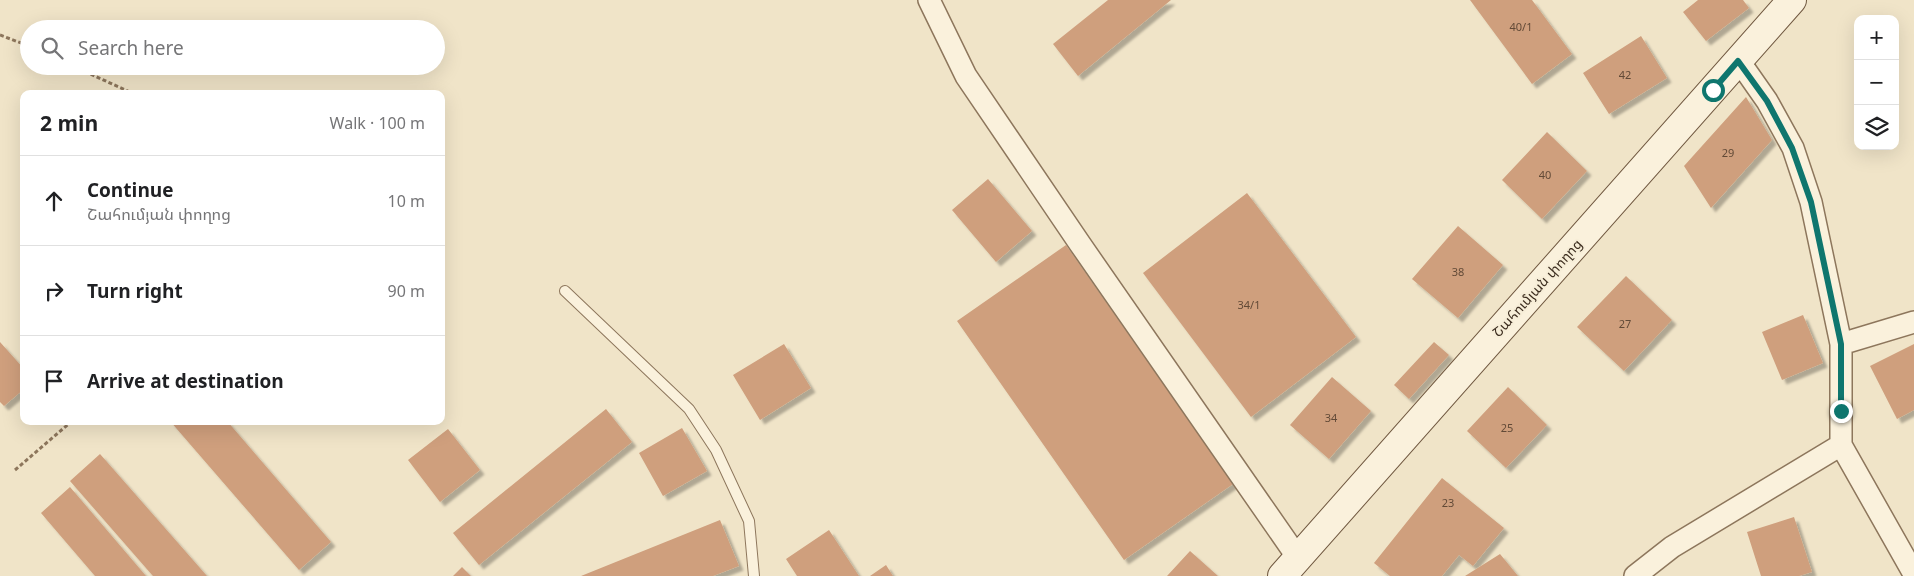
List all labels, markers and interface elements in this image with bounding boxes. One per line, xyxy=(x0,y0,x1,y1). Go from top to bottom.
map controls xyxy=(1854,15,1899,150)
button: + xyxy=(1854,15,1899,60)
house number: 40/1 xyxy=(1510,19,1532,34)
search box xyxy=(20,20,445,75)
icon: search xyxy=(38,34,66,62)
text: Search here xyxy=(78,35,184,61)
button: − xyxy=(1854,60,1899,105)
house number: 42 xyxy=(1619,67,1631,82)
route start xyxy=(1702,79,1725,102)
button: layers xyxy=(1854,105,1899,150)
text: 2 min xyxy=(40,109,98,137)
text: Walk · 100 m xyxy=(330,112,425,134)
house number: 29 xyxy=(1722,145,1734,160)
house number: 40 xyxy=(1539,167,1551,182)
text: Continue xyxy=(87,177,174,203)
icon: ahead xyxy=(40,187,68,215)
text: 10 m xyxy=(388,190,425,212)
text: Շահումյան փողոց xyxy=(87,203,231,225)
street label: Շահումյան փողոց xyxy=(1487,235,1586,341)
house number: 38 xyxy=(1452,264,1464,279)
icon: right xyxy=(40,277,68,305)
text: Turn right xyxy=(87,278,183,304)
text: 90 m xyxy=(388,280,425,302)
house number: 34/1 xyxy=(1238,297,1260,312)
house number: 27 xyxy=(1619,316,1631,331)
icon: arrive xyxy=(40,367,68,395)
text: Arrive at destination xyxy=(87,368,284,394)
route end xyxy=(1830,400,1853,423)
house number: 34 xyxy=(1325,410,1338,425)
house number: 25 xyxy=(1501,420,1513,435)
house number: 23 xyxy=(1442,495,1454,510)

